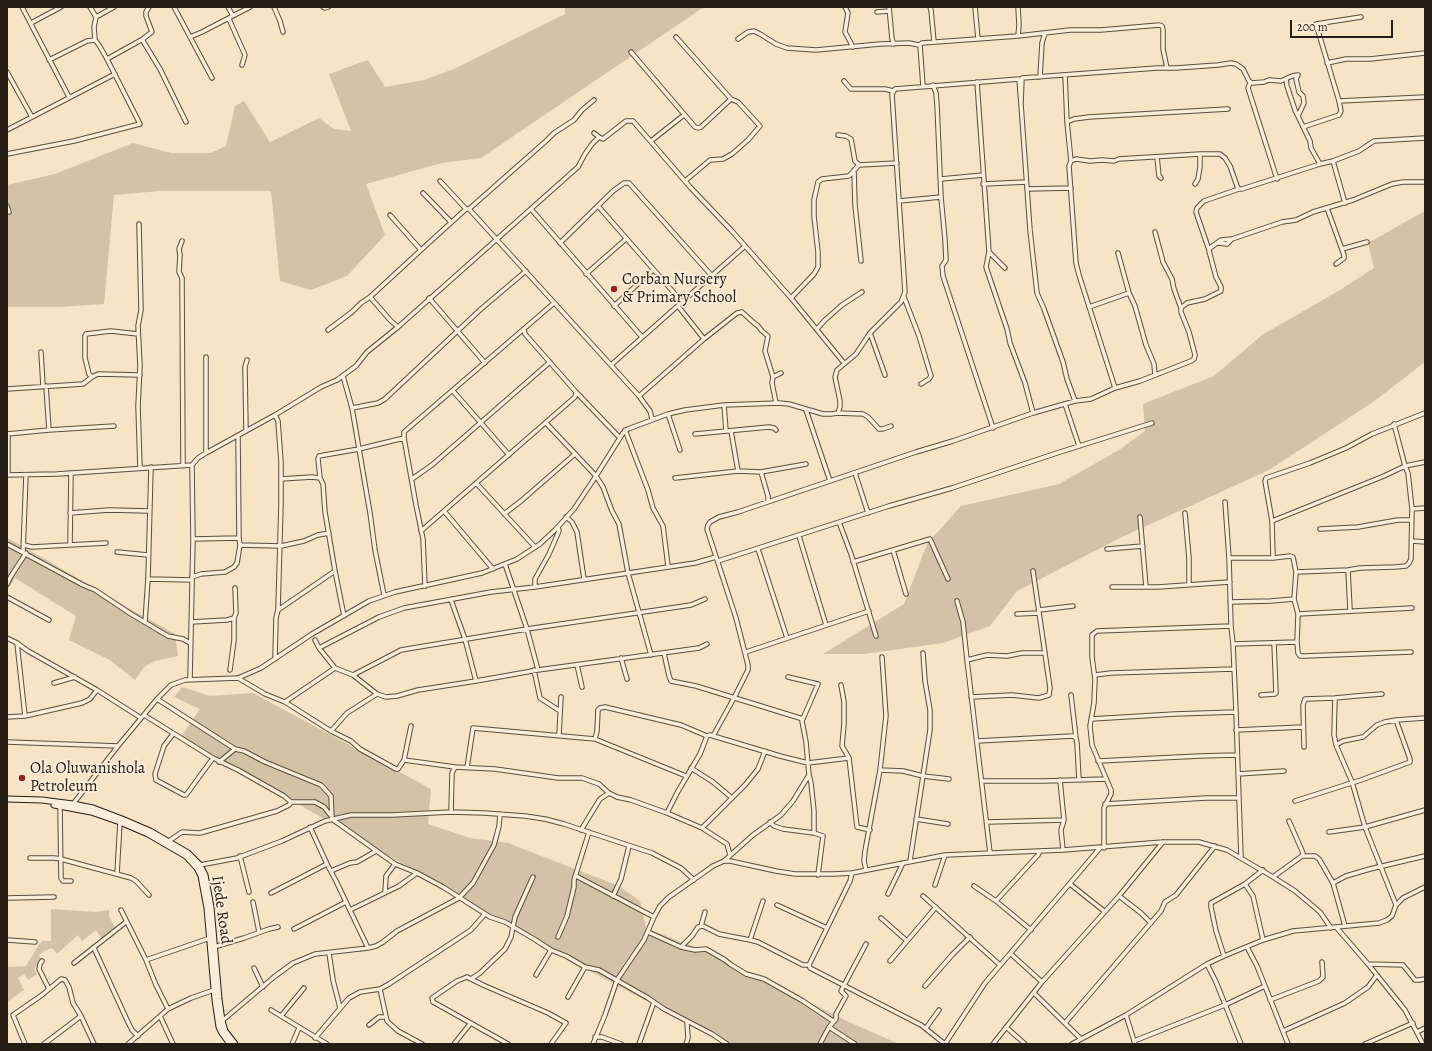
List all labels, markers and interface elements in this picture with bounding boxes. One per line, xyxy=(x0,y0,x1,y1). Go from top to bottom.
scale bar xyxy=(1292,12,1395,38)
text: 200 m xyxy=(1297,19,1328,35)
place label: Corban Nursery & Primary School xyxy=(622,270,736,308)
marker: Corban Nursery & Primary School xyxy=(609,284,619,294)
place label: Ola Oluwanishola Petroleum xyxy=(30,759,145,797)
marker: Ola Oluwanishola Petroleum xyxy=(17,773,27,783)
street label: Ijede Road xyxy=(207,874,235,946)

